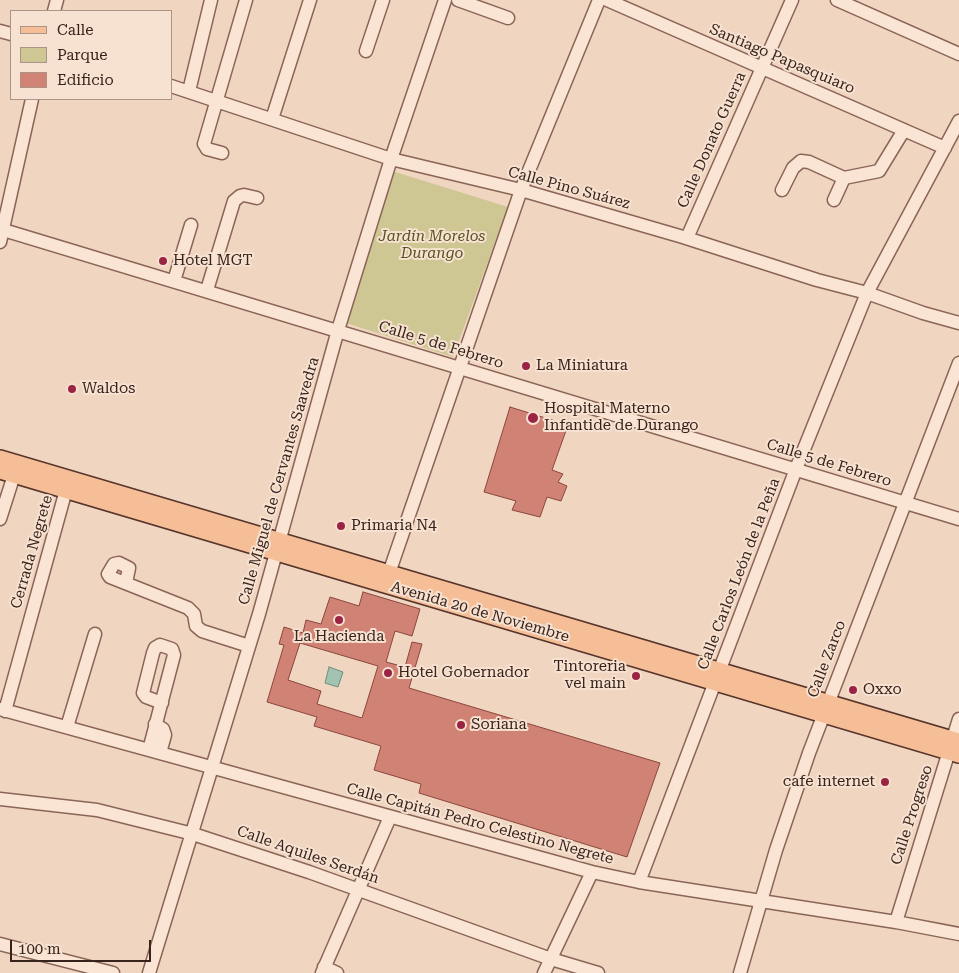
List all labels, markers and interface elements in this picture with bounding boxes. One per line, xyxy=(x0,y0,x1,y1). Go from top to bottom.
legend xyxy=(10,10,172,100)
street label: Santiago Papasquiaro xyxy=(707,20,857,98)
text: Calle xyxy=(57,21,93,39)
text: Parque xyxy=(57,46,108,64)
street label: Calle Donato Guerra xyxy=(674,69,750,211)
text: Edificio xyxy=(57,71,114,89)
street label: Calle Pino Suárez xyxy=(506,163,632,213)
park label: Jardín Morelos Durango xyxy=(379,228,485,263)
place label: Hotel MGT xyxy=(173,252,252,270)
marker: Hotel MGT xyxy=(157,255,169,267)
street label: Calle 5 de Febrero xyxy=(376,317,506,373)
street label: Calle Miguel de Cervantes Saavedra xyxy=(235,355,323,607)
place label: La Miniatura xyxy=(536,357,628,375)
marker: La Miniatura xyxy=(520,360,532,372)
place label: Waldos xyxy=(82,380,135,398)
marker: Waldos xyxy=(66,383,78,395)
place label: Hospital Materno Infantide de Durango xyxy=(544,400,699,435)
marker: Hospital Materno Infantide de Durango xyxy=(526,411,540,425)
street label: Calle 5 de Febrero xyxy=(764,435,894,491)
street label: Calle Carlos León de la Peña xyxy=(694,476,784,672)
street label: Cerrada Negrete xyxy=(7,493,57,611)
place label: Primaria N4 xyxy=(351,517,437,535)
marker: Primaria N4 xyxy=(335,520,347,532)
street label: Avenida 20 de Noviembre xyxy=(389,578,571,646)
marker: La Hacienda xyxy=(333,614,345,626)
street label: Calle Zarco xyxy=(804,618,850,700)
place label: La Hacienda xyxy=(294,628,384,646)
place label: Tintoreria vel main xyxy=(554,658,626,693)
place label: Hotel Gobernador xyxy=(398,664,529,682)
marker: Hotel Gobernador xyxy=(382,667,394,679)
marker: Tintoreria vel main xyxy=(630,670,642,682)
place label: Oxxo xyxy=(863,681,902,699)
marker: Oxxo xyxy=(847,684,859,696)
place label: Soriana xyxy=(471,716,527,734)
marker: Soriana xyxy=(455,719,467,731)
street label: Calle Progreso xyxy=(887,763,937,867)
place label: cafe internet xyxy=(783,773,875,791)
marker: cafe internet xyxy=(879,776,891,788)
street label: Calle Capitán Pedro Celestino Negrete xyxy=(345,780,615,868)
street label: Calle Aquiles Serdán xyxy=(234,822,382,888)
scale bar xyxy=(12,930,154,962)
text: 100 m xyxy=(18,940,61,958)

